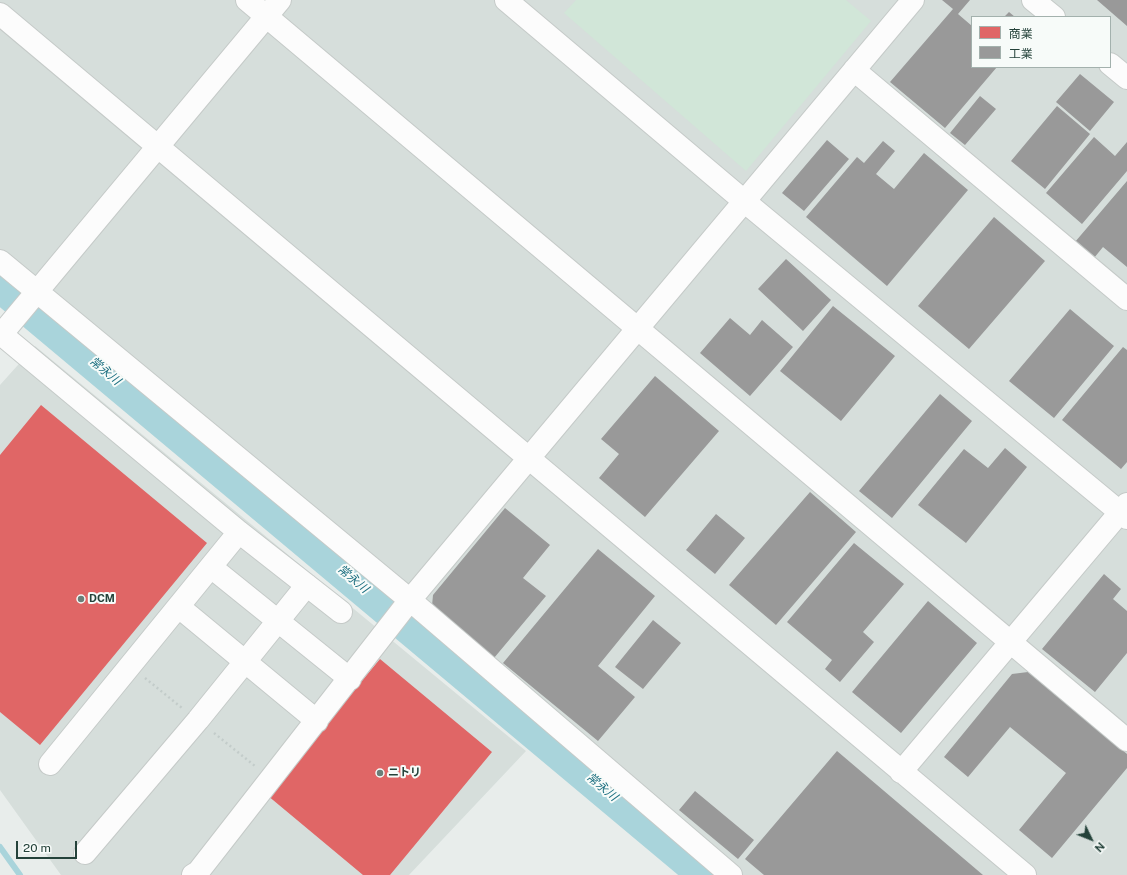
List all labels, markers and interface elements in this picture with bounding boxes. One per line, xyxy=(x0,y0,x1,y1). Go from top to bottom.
legend xyxy=(971,16,1111,68)
text: 商業 xyxy=(1009,27,1033,41)
text: 工業 xyxy=(1009,47,1033,61)
water label: 常永川 xyxy=(87,354,123,388)
water label: 常永川 xyxy=(335,562,371,596)
place label: DCM xyxy=(89,592,115,606)
marker: DCM xyxy=(76,594,86,604)
place label: ニトリ xyxy=(388,766,421,780)
marker: ニトリ xyxy=(375,768,385,778)
water label: 常永川 xyxy=(584,770,620,804)
north arrow xyxy=(1071,819,1111,859)
scale bar xyxy=(18,833,79,859)
text: N xyxy=(1092,840,1107,854)
text: 20 m xyxy=(23,841,51,855)

